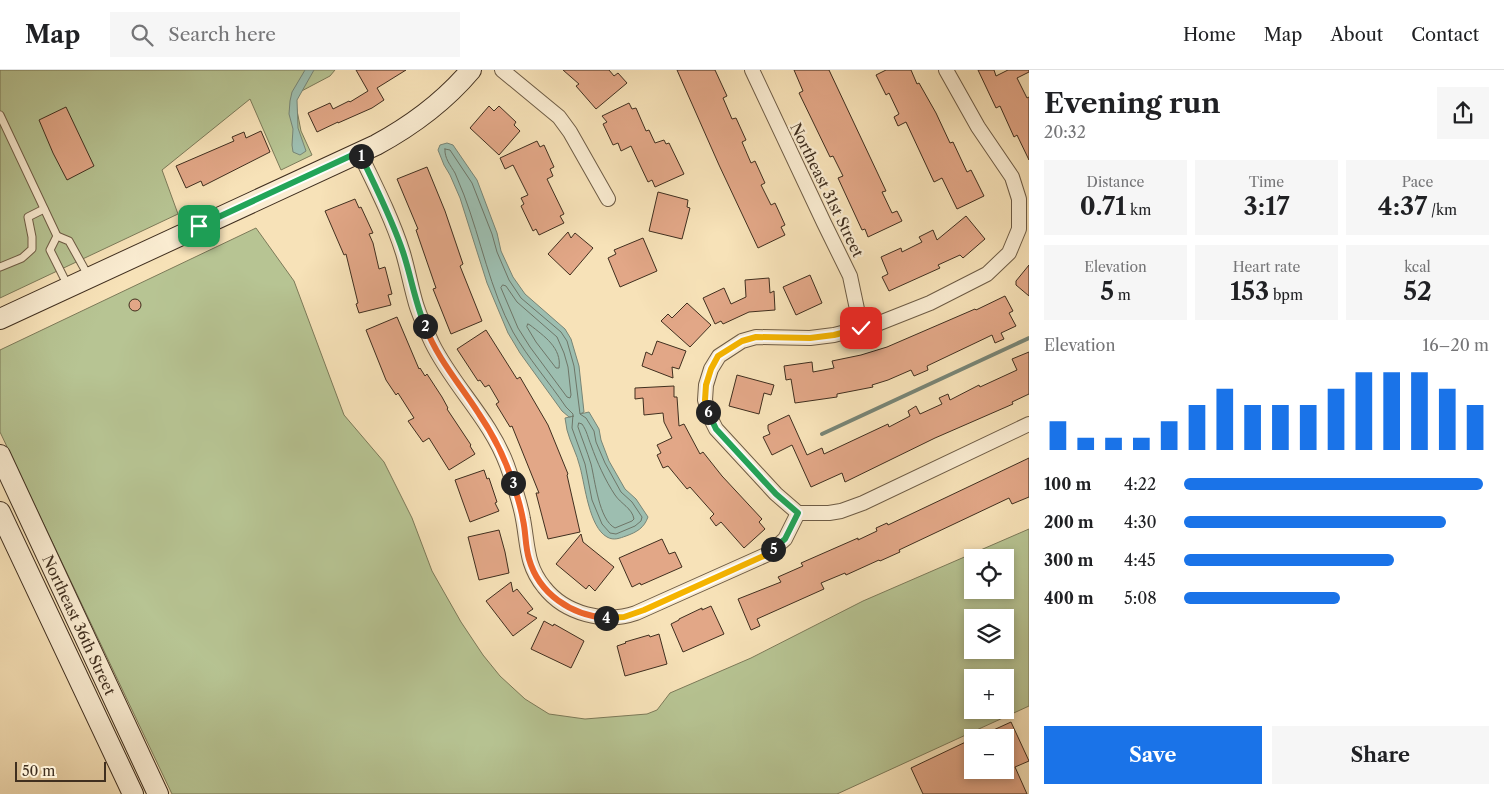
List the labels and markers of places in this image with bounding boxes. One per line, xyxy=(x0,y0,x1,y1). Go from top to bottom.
pin: 1 xyxy=(348,144,374,168)
pin xyxy=(178,205,220,247)
pin xyxy=(840,307,882,349)
pin: 2 xyxy=(412,314,438,338)
pin: 6 xyxy=(696,400,720,424)
pin: 3 xyxy=(500,470,526,496)
pin: 5 xyxy=(760,536,786,562)
pin: 4 xyxy=(594,606,618,630)

